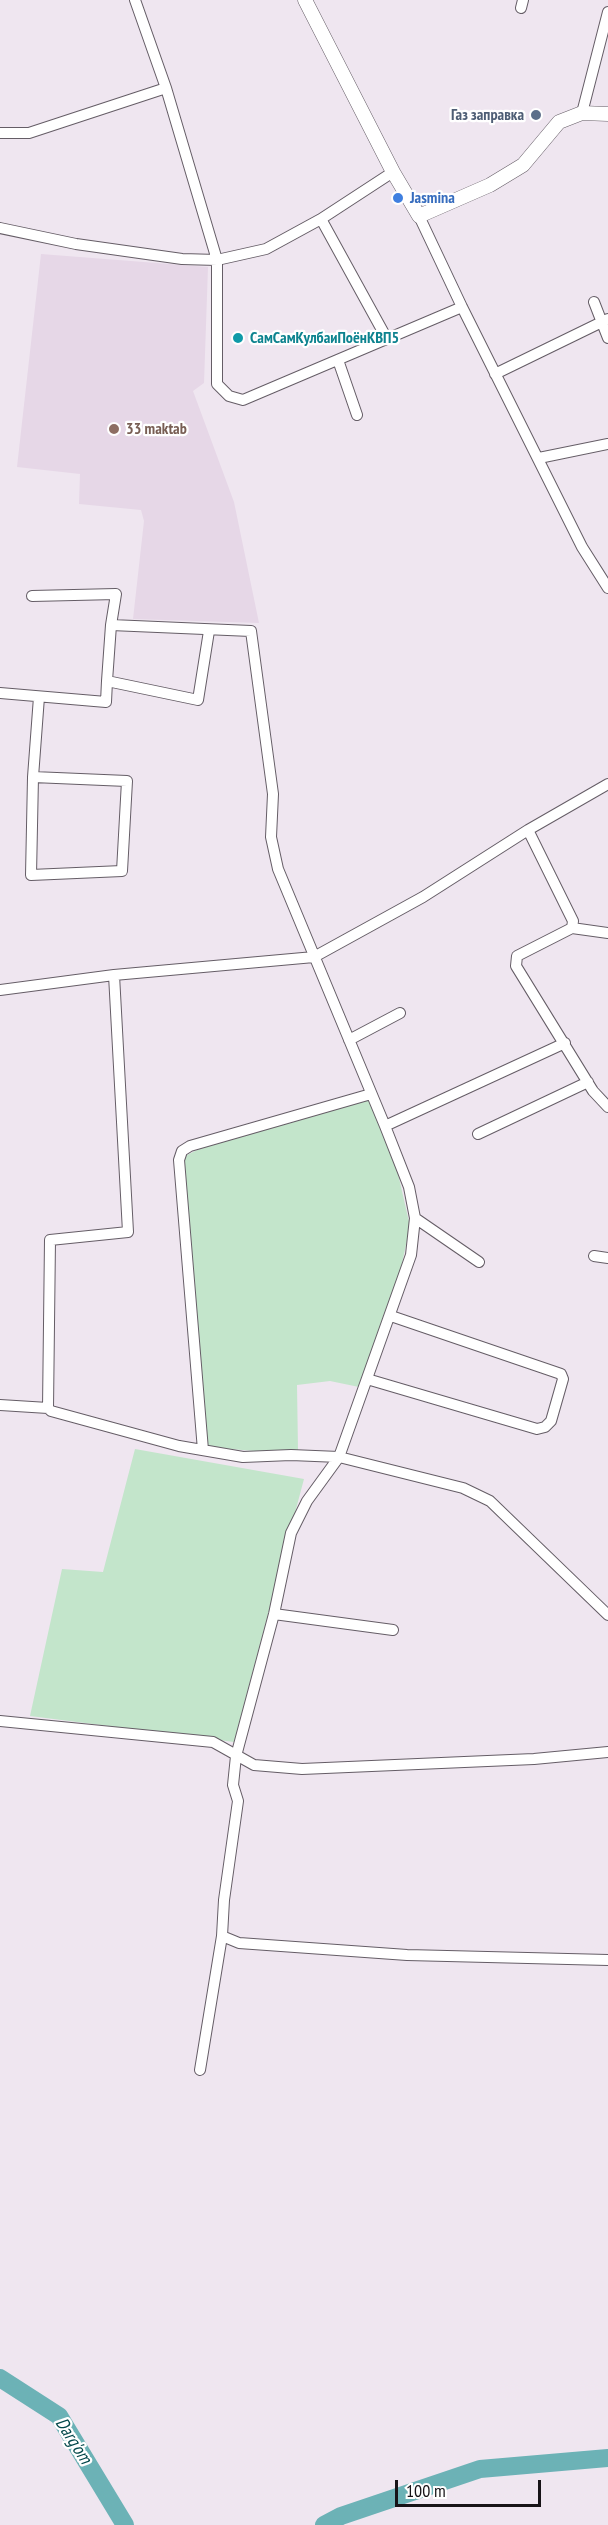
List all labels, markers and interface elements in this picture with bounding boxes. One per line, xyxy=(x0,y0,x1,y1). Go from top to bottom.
place label: Газ заправка xyxy=(451,105,524,125)
marker: Газ заправка xyxy=(529,108,543,122)
place label: Jasmina xyxy=(410,188,455,208)
marker: Jasmina xyxy=(391,191,405,205)
place label: СамСамКулбаиПоёнКВП5 xyxy=(250,328,399,348)
marker: СамСамКулбаиПоёнКВП5 xyxy=(231,331,245,345)
place label: 33 maktab xyxy=(126,419,187,439)
marker: 33 maktab xyxy=(107,422,121,436)
water label: Darg'om xyxy=(50,2414,96,2468)
scale bar xyxy=(398,2468,544,2506)
text: 100 m xyxy=(406,2479,446,2502)

